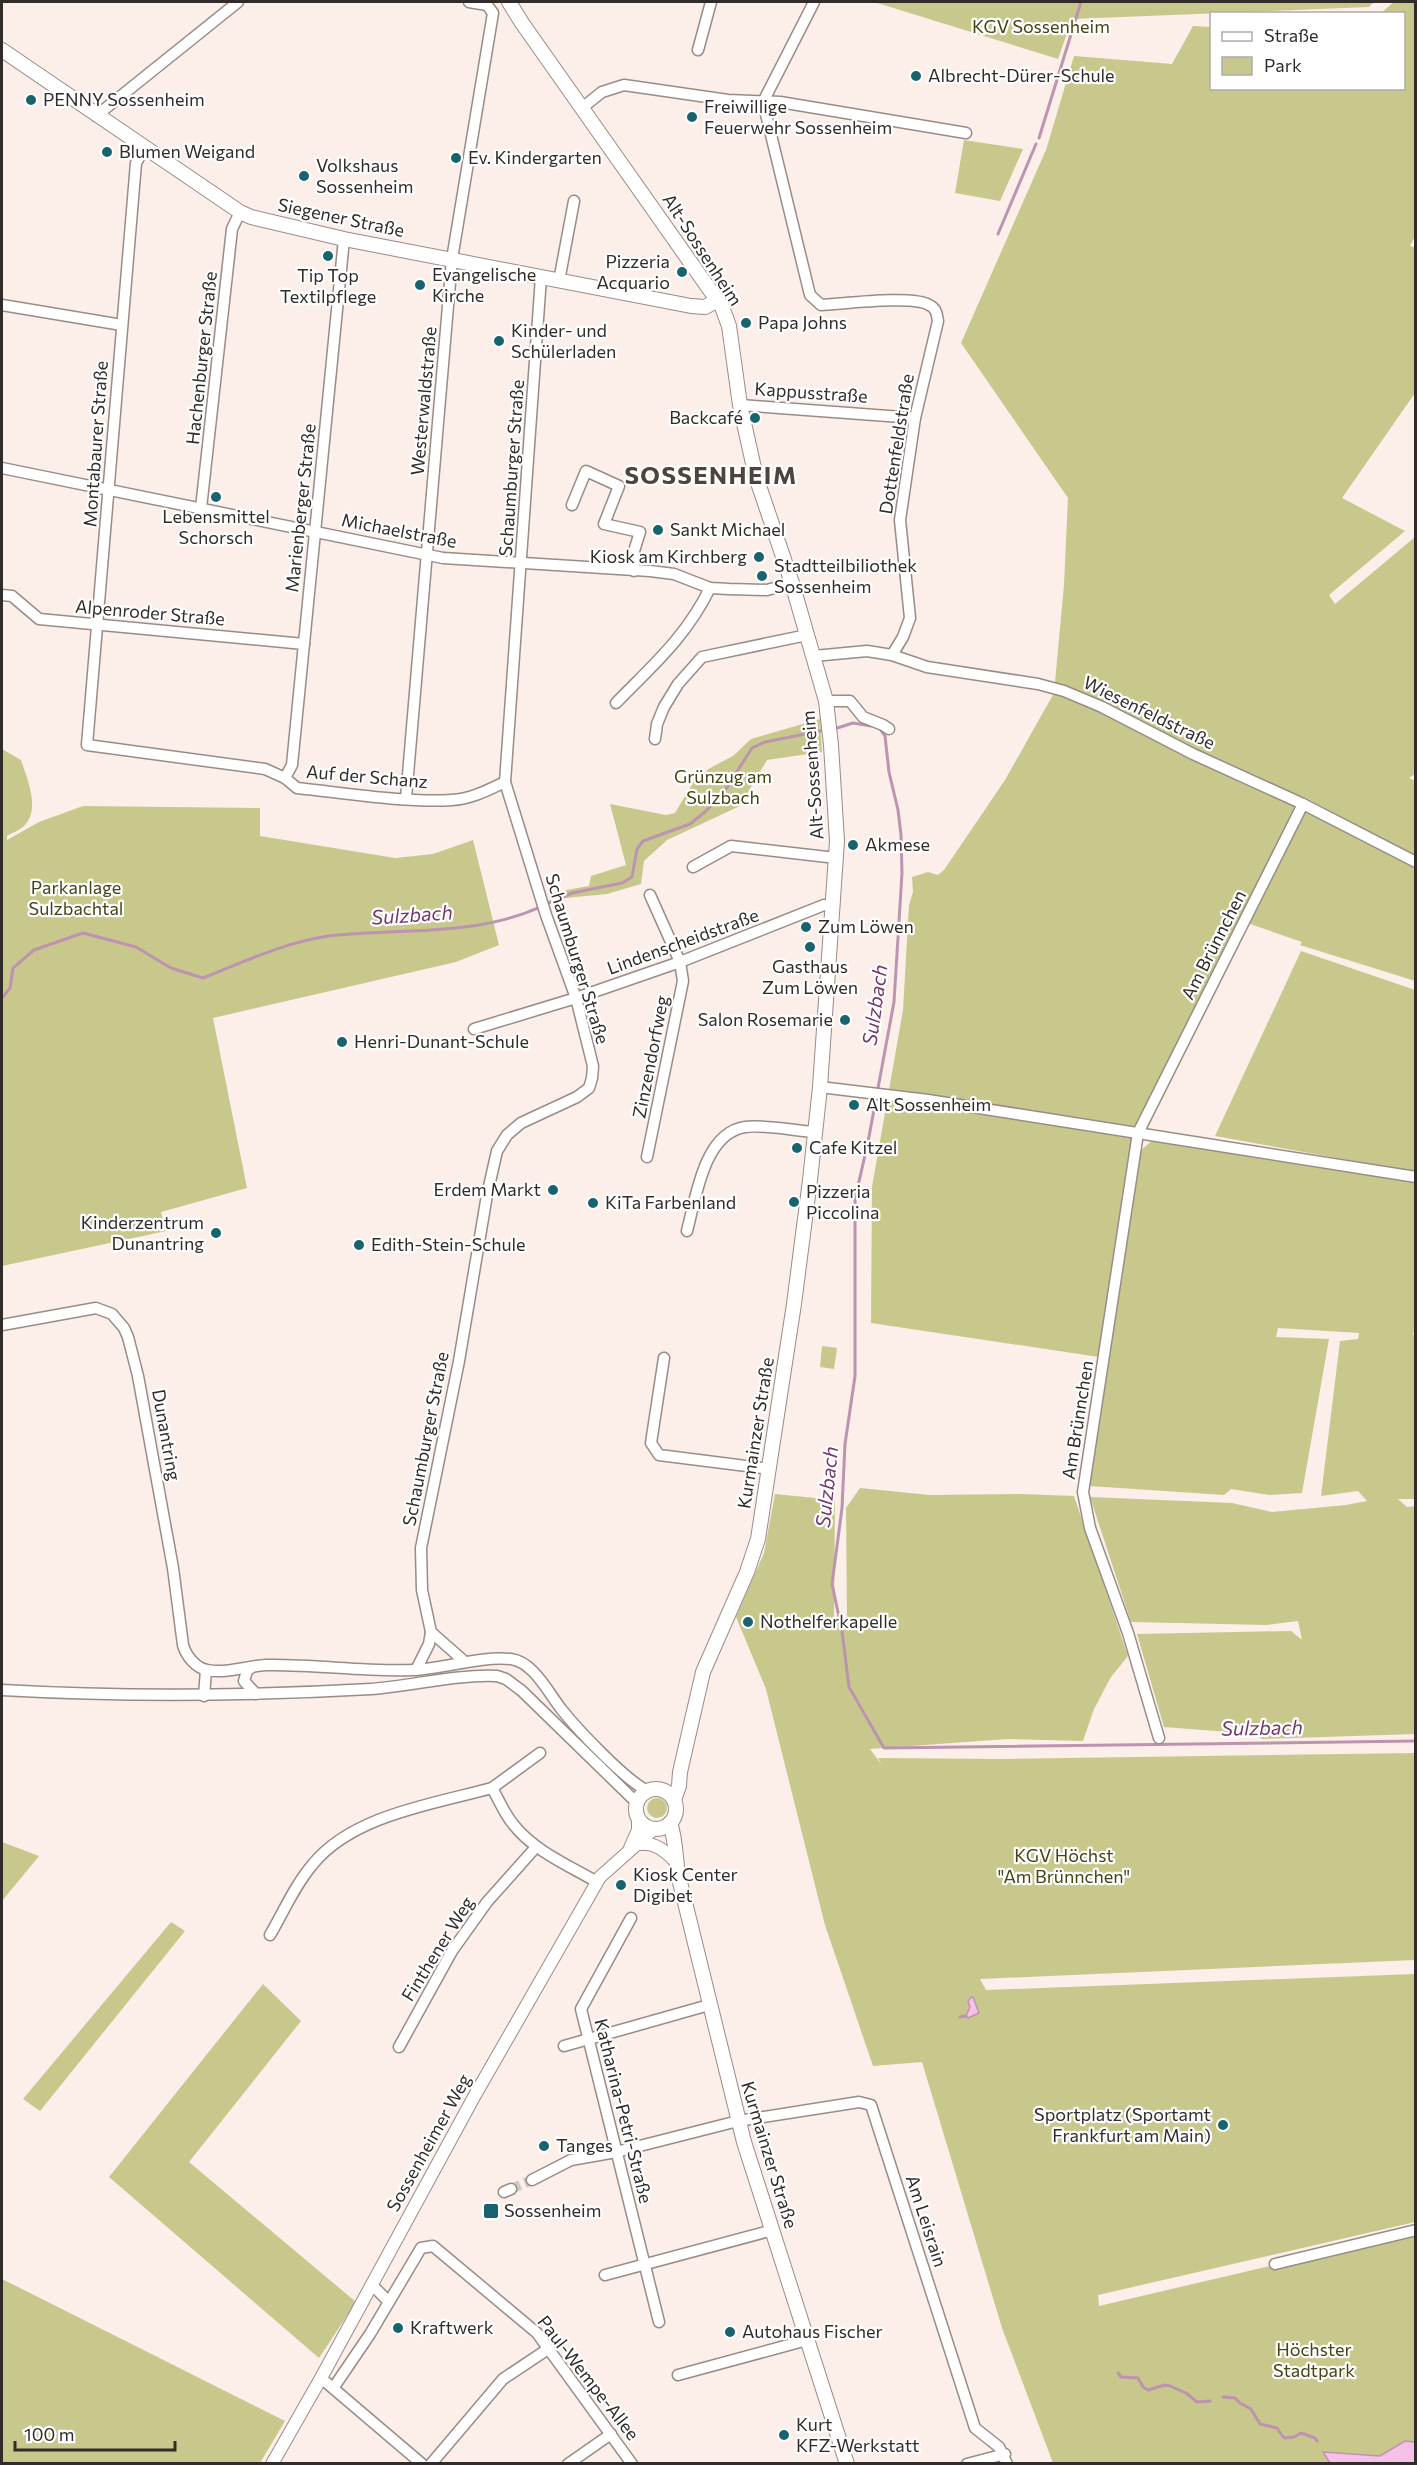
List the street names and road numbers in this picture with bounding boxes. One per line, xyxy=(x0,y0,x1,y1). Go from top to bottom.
street label: Alt-Sossenheim xyxy=(658,189,747,310)
street label: Siegener Straße xyxy=(276,193,406,241)
street label: Hachenburger Straße xyxy=(181,270,221,446)
street label: Westerwaldstraße xyxy=(406,325,440,476)
street label: Montabaurer Straße xyxy=(78,360,112,528)
street label: Dottenfeldstraße xyxy=(874,372,918,516)
street label: Kappusstraße xyxy=(754,377,868,407)
street label: Schaumburger Straße xyxy=(494,379,528,557)
street label: Marienberger Straße xyxy=(280,422,320,593)
street label: Michaelstraße xyxy=(340,508,459,552)
street label: Alpenroder Straße xyxy=(74,595,226,630)
street label: Wiesenfeldstraße xyxy=(1080,671,1219,754)
street label: Alt-Sossenheim xyxy=(797,710,827,840)
street label: Auf der Schanz xyxy=(305,760,429,792)
street label: Schaumburger Straße xyxy=(542,871,614,1047)
street label: Am Brünnchen xyxy=(1176,886,1250,1003)
street label: Lindenscheidstraße xyxy=(604,903,761,979)
street label: Zinzendorfweg xyxy=(627,993,673,1120)
street label: Schaumburger Straße xyxy=(397,1350,453,1528)
street label: Kurmainzer Straße xyxy=(732,1356,778,1510)
street label: Am Brünnchen xyxy=(1057,1359,1097,1481)
street label: Dunantring xyxy=(148,1387,186,1483)
street label: Finthener Weg xyxy=(396,1892,478,2005)
street label: Katharina-Petri-Straße xyxy=(590,2016,658,2205)
street label: Sossenheimer Weg xyxy=(381,2070,475,2215)
street label: Kurmainzer Straße xyxy=(737,2078,803,2231)
street label: Am Leisrain xyxy=(902,2172,952,2270)
street label: Paul-Wempe-Allee xyxy=(533,2311,644,2444)

